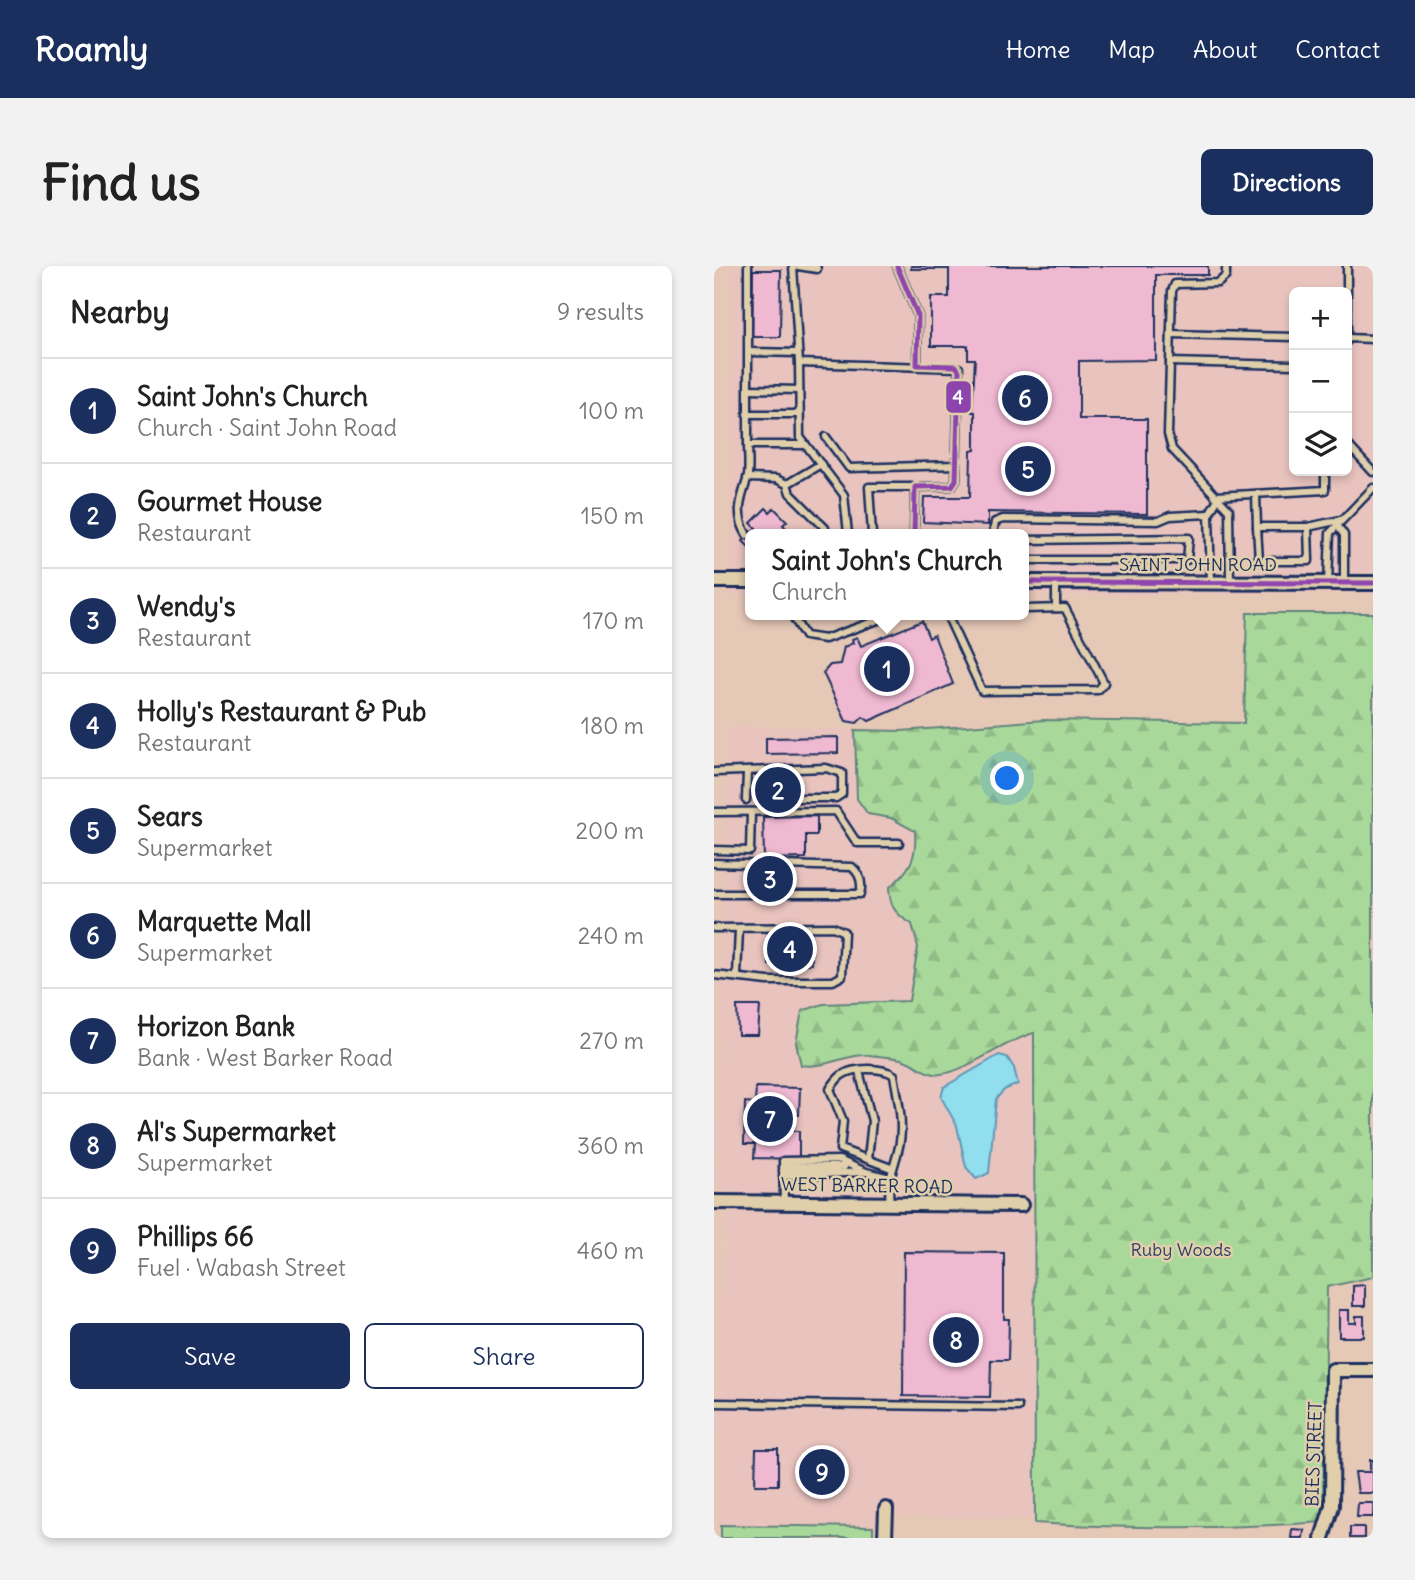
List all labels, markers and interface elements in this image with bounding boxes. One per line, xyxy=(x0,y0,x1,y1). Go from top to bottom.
text: Roamly xyxy=(35,28,148,70)
text: Home xyxy=(1006,34,1070,64)
text: Map xyxy=(1108,34,1155,64)
text: About xyxy=(1193,34,1257,64)
text: Contact xyxy=(1295,34,1380,64)
button: Directions xyxy=(1201,149,1373,215)
text: Find us xyxy=(42,152,200,213)
map controls xyxy=(1289,287,1352,476)
button: + xyxy=(1289,287,1352,350)
text: Nearby xyxy=(70,293,170,331)
text: 9 results xyxy=(557,297,644,326)
button: − xyxy=(1289,350,1352,413)
pin: 6 xyxy=(1002,372,1048,424)
text: Saint John's Church xyxy=(137,380,368,413)
line badge: 4 xyxy=(945,380,972,414)
text: 4 xyxy=(953,385,964,409)
text: 1 xyxy=(88,396,98,425)
text: 100 m xyxy=(579,396,644,425)
text: Church · Saint John Road xyxy=(137,413,397,442)
button: layers xyxy=(1289,413,1352,476)
pin: 5 xyxy=(1005,443,1051,495)
text: Gourmet House xyxy=(137,485,322,518)
text: 2 xyxy=(87,501,99,530)
text: 150 m xyxy=(581,501,644,530)
text: Restaurant xyxy=(137,518,251,547)
popup xyxy=(745,529,1029,620)
text: Saint John's Church xyxy=(771,544,1003,577)
street label: SAINT JOHN ROAD xyxy=(1119,553,1277,576)
text: Church xyxy=(771,577,847,606)
text: Wendy's xyxy=(137,590,236,623)
text: 3 xyxy=(86,606,100,635)
text: 170 m xyxy=(583,606,644,635)
text: Restaurant xyxy=(137,623,251,652)
pin: 1 xyxy=(864,643,910,695)
text: Holly's Restaurant & Pub xyxy=(137,695,426,728)
text: 4 xyxy=(86,711,100,740)
text: 180 m xyxy=(581,711,644,740)
text: Restaurant xyxy=(137,728,251,757)
your location xyxy=(990,761,1024,795)
pin: 2 xyxy=(755,764,801,816)
text: Sears xyxy=(137,800,203,833)
text: 5 xyxy=(86,816,100,845)
text: 200 m xyxy=(575,816,644,845)
text: Supermarket xyxy=(137,833,273,862)
pin: 3 xyxy=(747,853,793,905)
text: Marquette Mall xyxy=(137,905,311,938)
text: 6 xyxy=(86,921,100,950)
text: 240 m xyxy=(578,921,644,950)
pin: 4 xyxy=(767,923,813,975)
text: Supermarket xyxy=(137,938,273,967)
text: Horizon Bank xyxy=(137,1010,295,1043)
text: 7 xyxy=(87,1026,99,1055)
text: 270 m xyxy=(579,1026,644,1055)
text: Bank · West Barker Road xyxy=(137,1043,393,1072)
pin: 7 xyxy=(747,1093,793,1145)
text: Al's Supermarket xyxy=(137,1115,336,1148)
text: 8 xyxy=(86,1131,100,1160)
text: 360 m xyxy=(577,1131,644,1160)
text: Supermarket xyxy=(137,1148,273,1177)
street label: WEST BARKER ROAD xyxy=(781,1172,953,1199)
text: Phillips 66 xyxy=(137,1220,254,1253)
text: 9 xyxy=(86,1236,100,1265)
text: 460 m xyxy=(577,1236,644,1265)
park label: Ruby Woods xyxy=(1130,1238,1232,1261)
text: Fuel · Wabash Street xyxy=(137,1253,346,1282)
pin: 8 xyxy=(933,1314,979,1366)
button: Save xyxy=(70,1323,350,1389)
button: Share xyxy=(364,1323,644,1389)
street label: BIES STREET xyxy=(1300,1401,1327,1507)
pin: 9 xyxy=(799,1446,845,1498)

